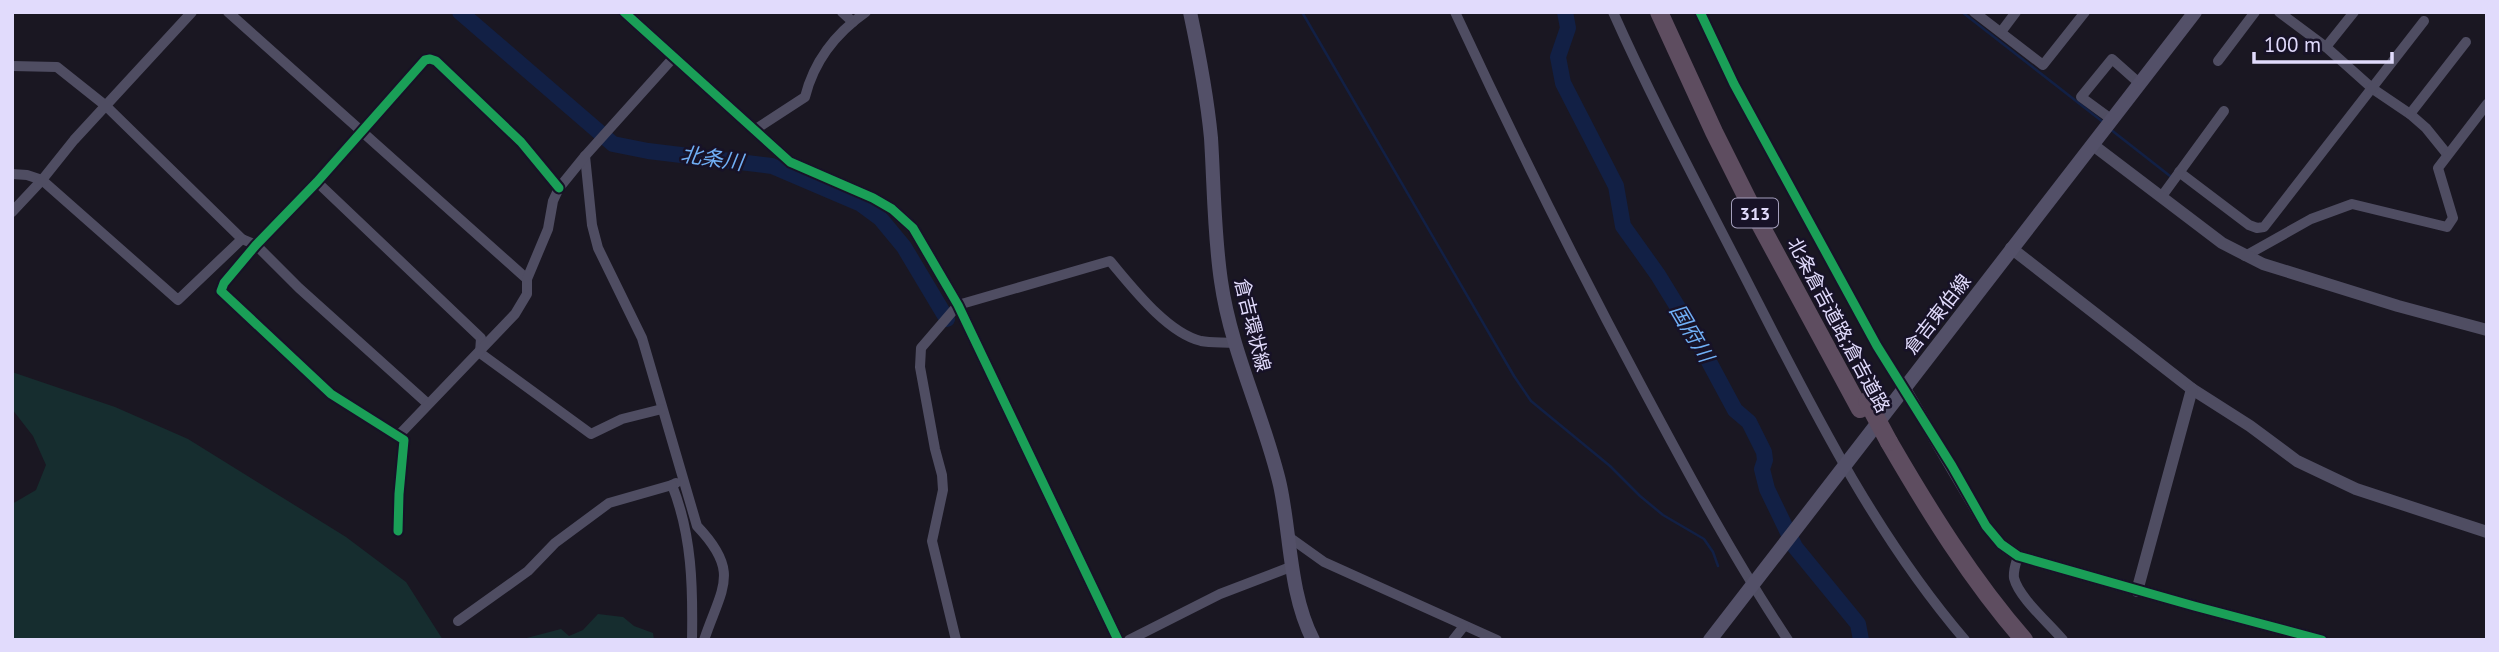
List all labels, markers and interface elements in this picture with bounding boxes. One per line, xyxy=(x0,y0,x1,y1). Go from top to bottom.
scale bar xyxy=(2254,21,2392,65)
text: 100 m xyxy=(2264,31,2321,58)
water label: 北条川 xyxy=(679,140,747,176)
road number: 313 xyxy=(1732,198,1778,228)
street label: 北条倉吉道路;倉吉道路 xyxy=(1783,233,1895,417)
street label: 倉吉東伯線 xyxy=(1898,269,1976,359)
street label: 倉吉環状線 xyxy=(1230,276,1276,374)
water label: 国府川 xyxy=(1664,299,1721,369)

